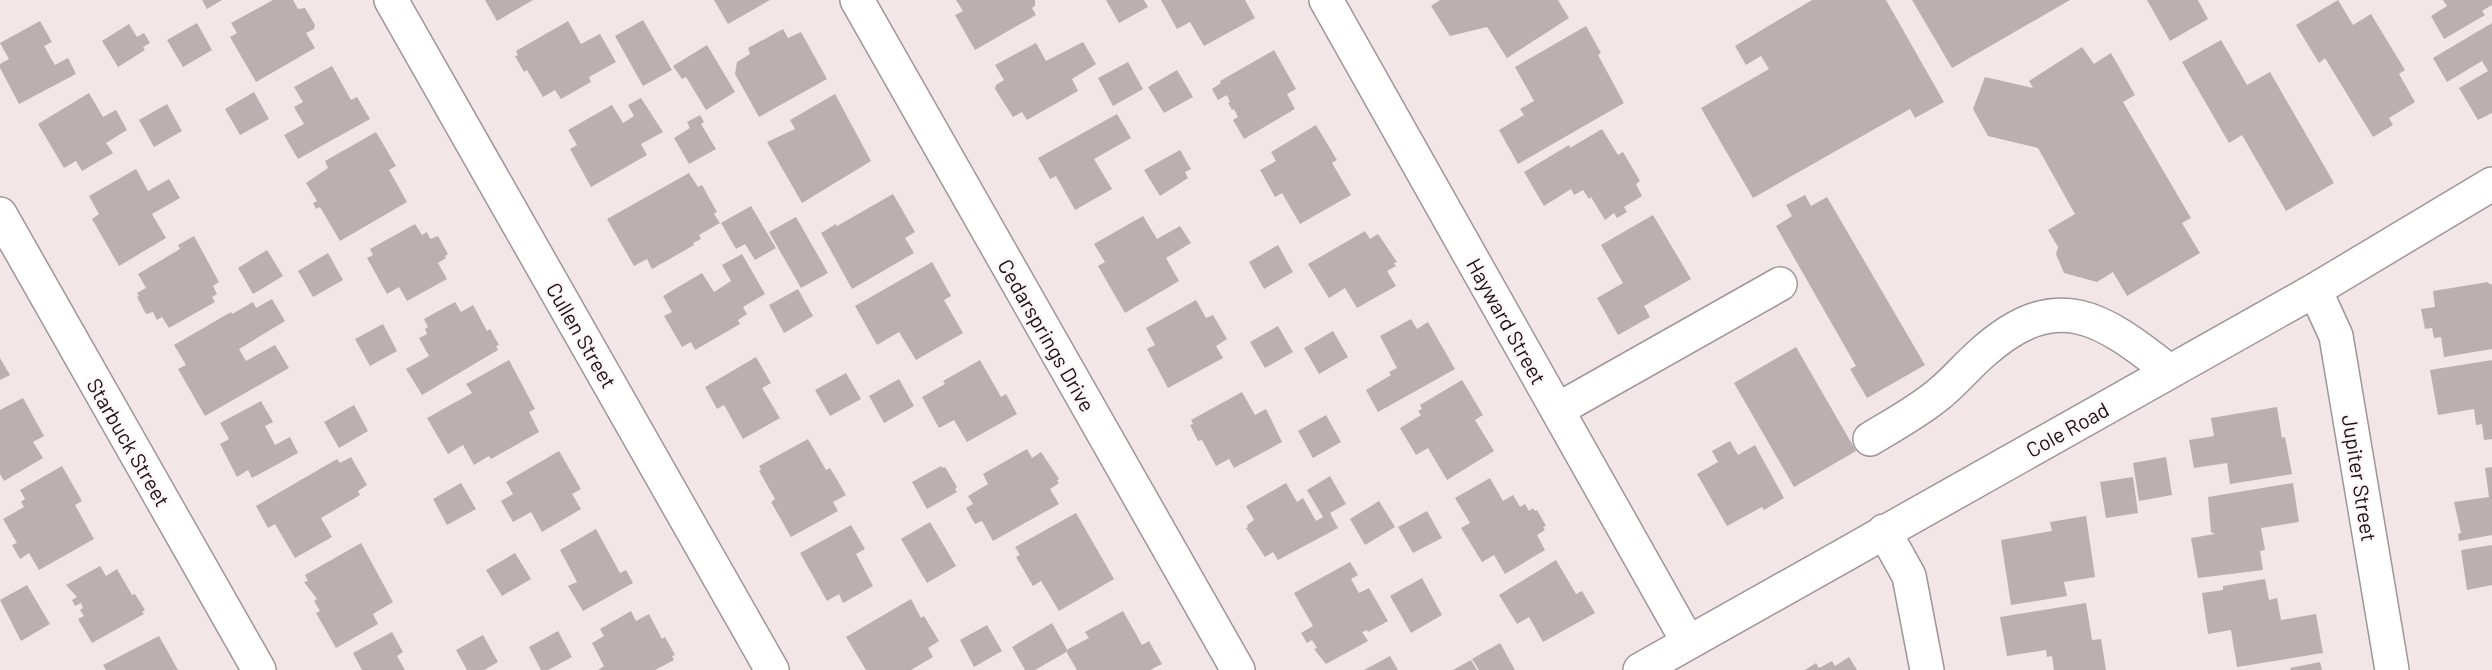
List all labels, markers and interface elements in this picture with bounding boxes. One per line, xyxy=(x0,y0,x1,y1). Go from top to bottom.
street label: Cedarsprings Drive xyxy=(993,254,1101,416)
street label: Hayward Street xyxy=(1462,254,1552,388)
street label: Cullen Street xyxy=(542,278,622,392)
street label: Starbuck Street xyxy=(82,373,176,511)
street label: Cole Road xyxy=(2021,396,2113,462)
street label: Jupiter Street xyxy=(2338,413,2382,543)

